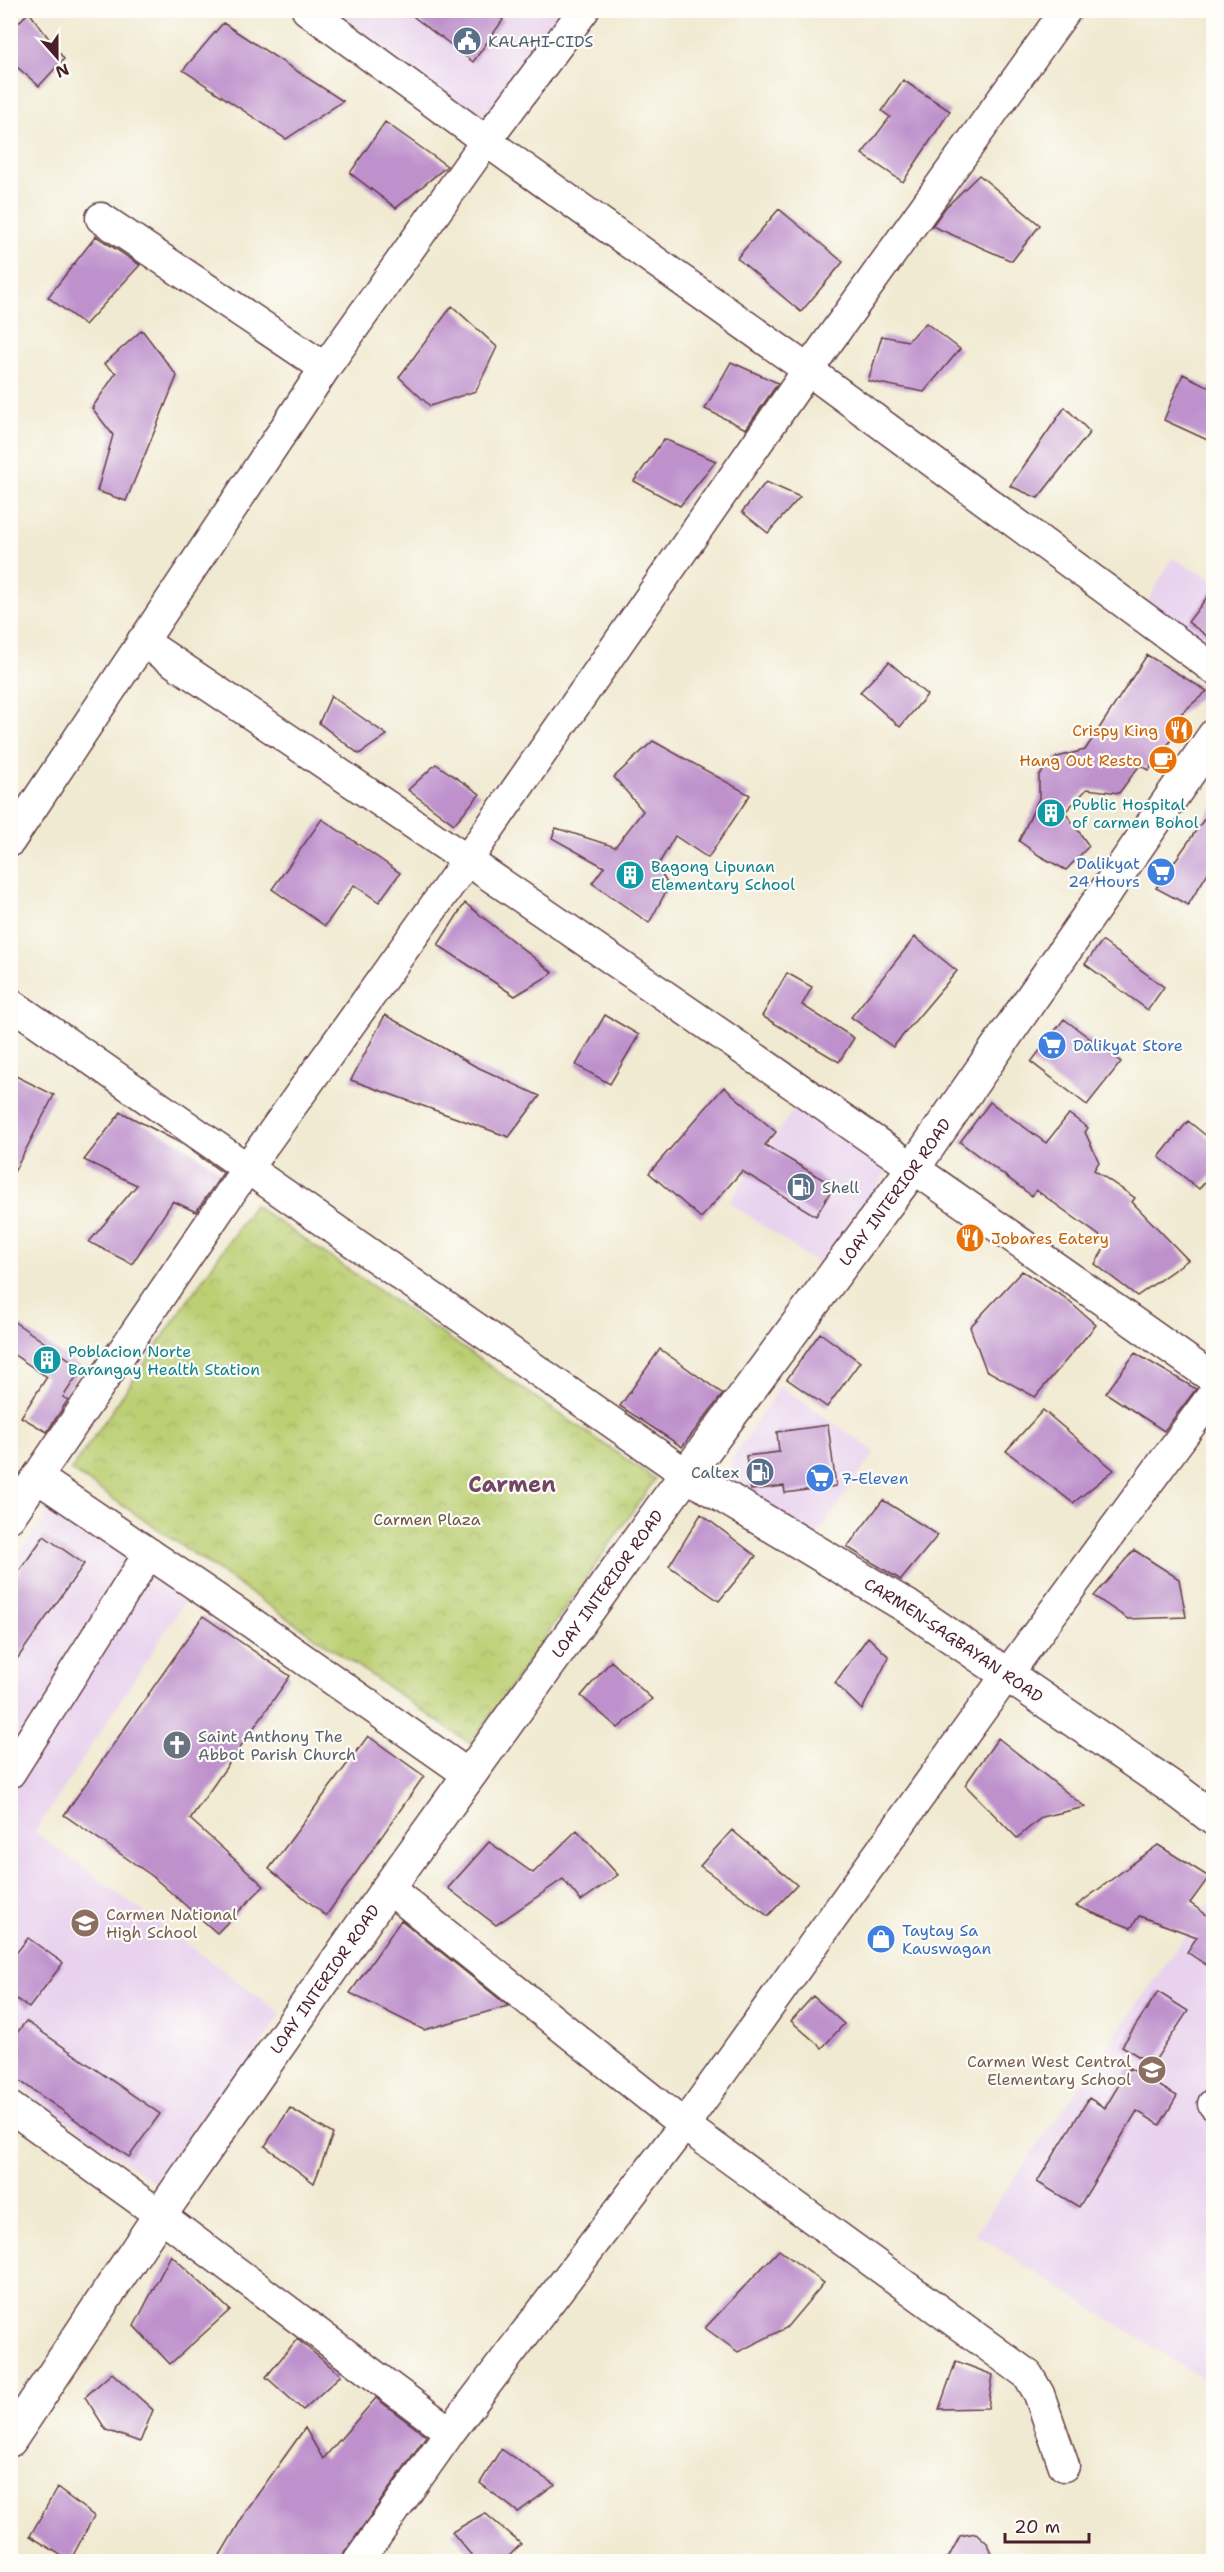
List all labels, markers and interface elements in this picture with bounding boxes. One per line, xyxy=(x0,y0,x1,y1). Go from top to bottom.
public building icon: KALAHI-CIDS xyxy=(451,25,483,57)
north arrow xyxy=(27,27,87,87)
place label: KALAHI-CIDS xyxy=(488,31,594,52)
text: N xyxy=(53,58,72,83)
restaurant icon: Crispy King xyxy=(1163,714,1195,746)
place label: Crispy King xyxy=(1072,720,1158,741)
cafe icon: Hang Out Resto xyxy=(1147,744,1179,776)
place label: Hang Out Resto xyxy=(1019,750,1142,771)
place label: Public Hospital of carmen Bohol xyxy=(1072,794,1199,833)
building icon: Public Hospital of carmen Bohol xyxy=(1035,797,1067,829)
place label: Dalikyat 24 Hours xyxy=(1068,853,1140,892)
place label: Bagong Lipunan Elementary School xyxy=(651,856,795,895)
supermarket icon: Dalikyat 24 Hours xyxy=(1145,856,1177,888)
building icon: Bagong Lipunan Elementary School xyxy=(614,859,646,891)
supermarket icon: Dalikyat Store xyxy=(1036,1029,1068,1061)
place label: Dalikyat Store xyxy=(1073,1035,1183,1056)
street label: LOAY INTERIOR ROAD xyxy=(834,1114,955,1270)
fuel station icon: Shell xyxy=(785,1171,817,1203)
place label: Shell xyxy=(822,1177,859,1198)
restaurant icon: Jobares Eatery xyxy=(954,1222,986,1254)
place label: Jobares Eatery xyxy=(991,1228,1109,1249)
place label: Poblacion Norte Barangay Health Station xyxy=(68,1341,260,1380)
building icon: Poblacion Norte Barangay Health Station xyxy=(31,1344,63,1376)
fuel station icon: Caltex xyxy=(744,1456,776,1488)
place label: Caltex xyxy=(691,1462,739,1483)
supermarket icon: 7-Eleven xyxy=(804,1462,836,1494)
place label: 7-Eleven xyxy=(841,1468,909,1489)
district label: Carmen xyxy=(468,1470,556,1499)
street label: LOAY INTERIOR ROAD xyxy=(547,1506,667,1662)
park label: Carmen Plaza xyxy=(373,1509,481,1530)
street label: CARMEN-SAGBAYAN ROAD xyxy=(860,1573,1047,1707)
place label: Saint Anthony The Abbot Parish Church xyxy=(198,1726,356,1765)
church icon: Saint Anthony The Abbot Parish Church xyxy=(161,1729,193,1761)
street label: LOAY INTERIOR ROAD xyxy=(265,1900,384,2058)
place label: Carmen National High School xyxy=(106,1904,237,1943)
school or university icon: Carmen National High School xyxy=(69,1907,101,1939)
place label: Taytay Sa Kauswagan xyxy=(902,1920,991,1959)
shop icon: Taytay Sa Kauswagan xyxy=(865,1923,897,1955)
place label: Carmen West Central Elementary School xyxy=(967,2051,1131,2090)
school or university icon: Carmen West Central Elementary School xyxy=(1136,2054,1168,2086)
scale bar xyxy=(1005,2506,1089,2544)
text: 20 m xyxy=(1014,2515,1060,2539)

